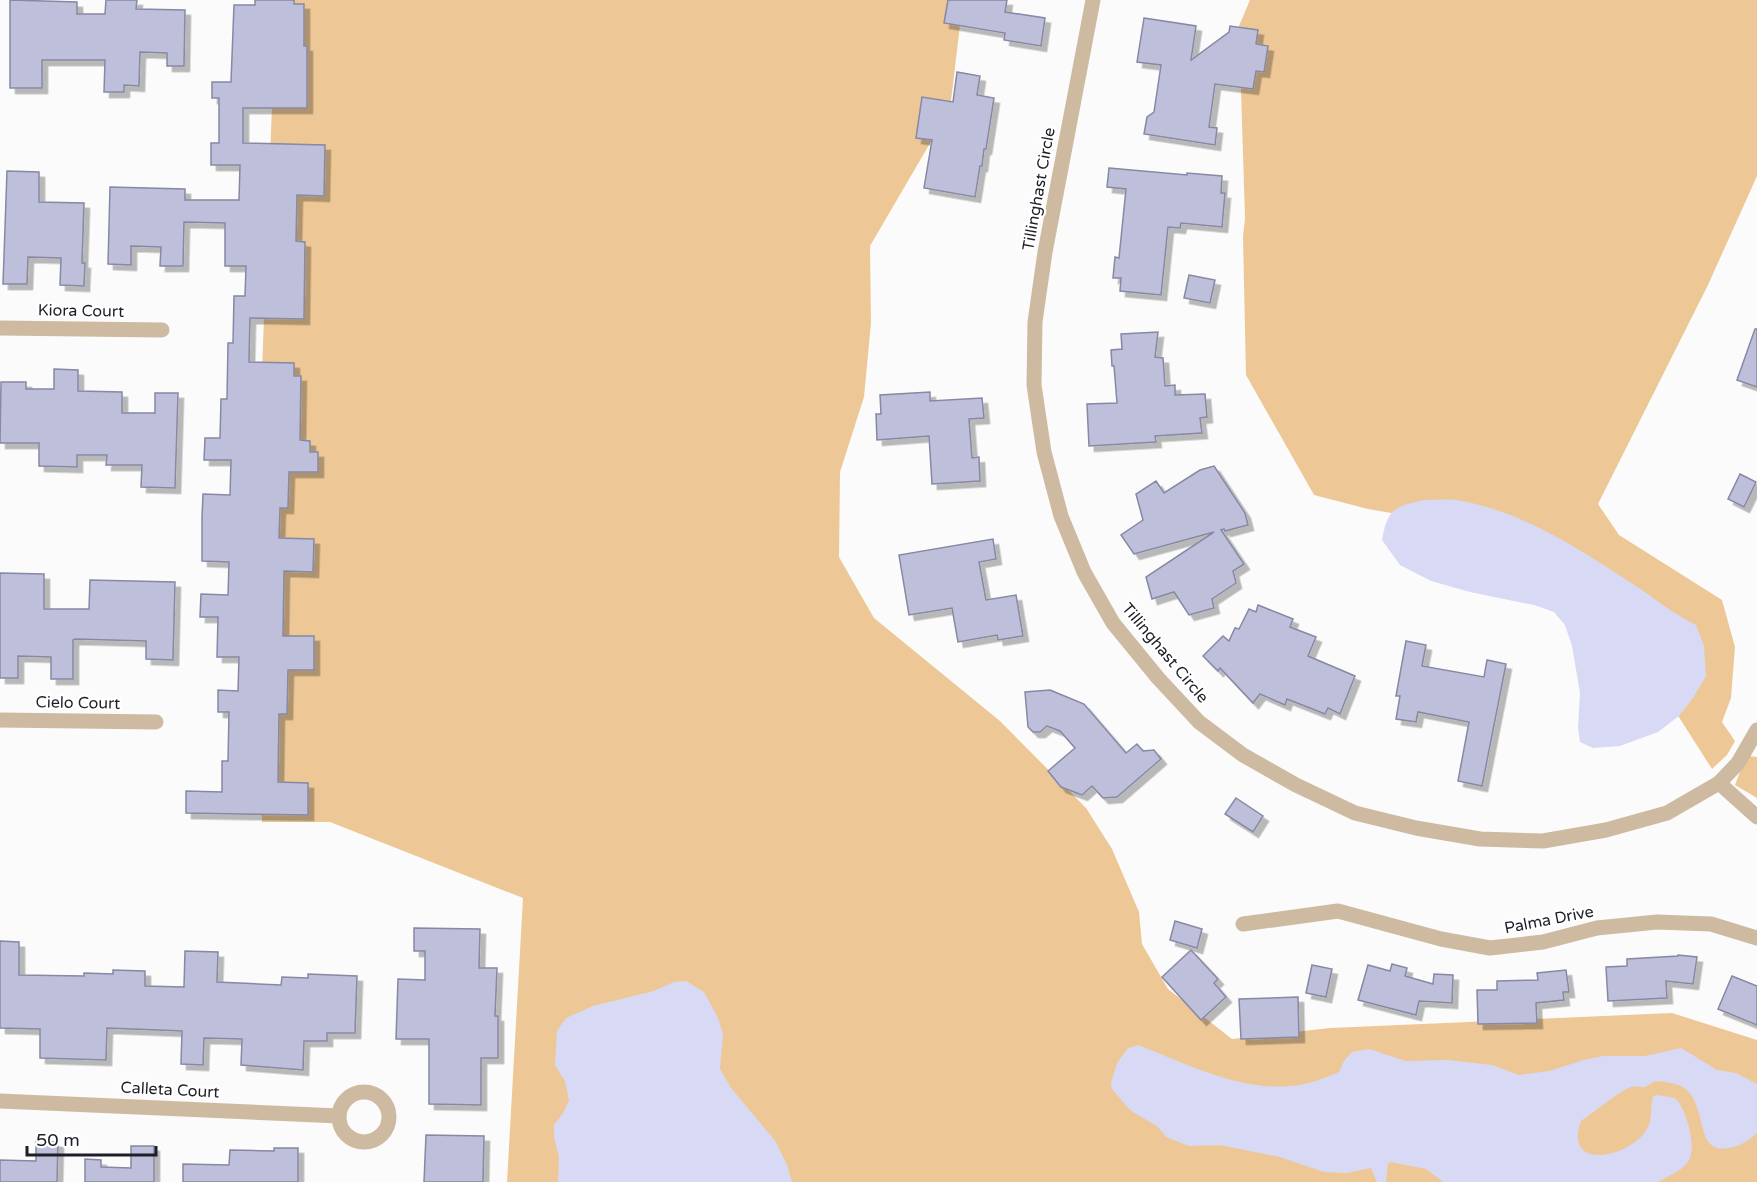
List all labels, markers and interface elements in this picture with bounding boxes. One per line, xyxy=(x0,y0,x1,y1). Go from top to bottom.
street label: Tillinghast Circle xyxy=(1018,126,1060,252)
street label: Kiora Court xyxy=(38,300,124,322)
street label: Tillinghast Circle xyxy=(1117,599,1213,707)
street label: Cielo Court xyxy=(36,692,120,714)
street label: Palma Drive xyxy=(1503,902,1595,938)
street label: Calleta Court xyxy=(120,1077,220,1103)
scale bar xyxy=(27,1119,156,1157)
text: 50 m xyxy=(36,1129,80,1151)

